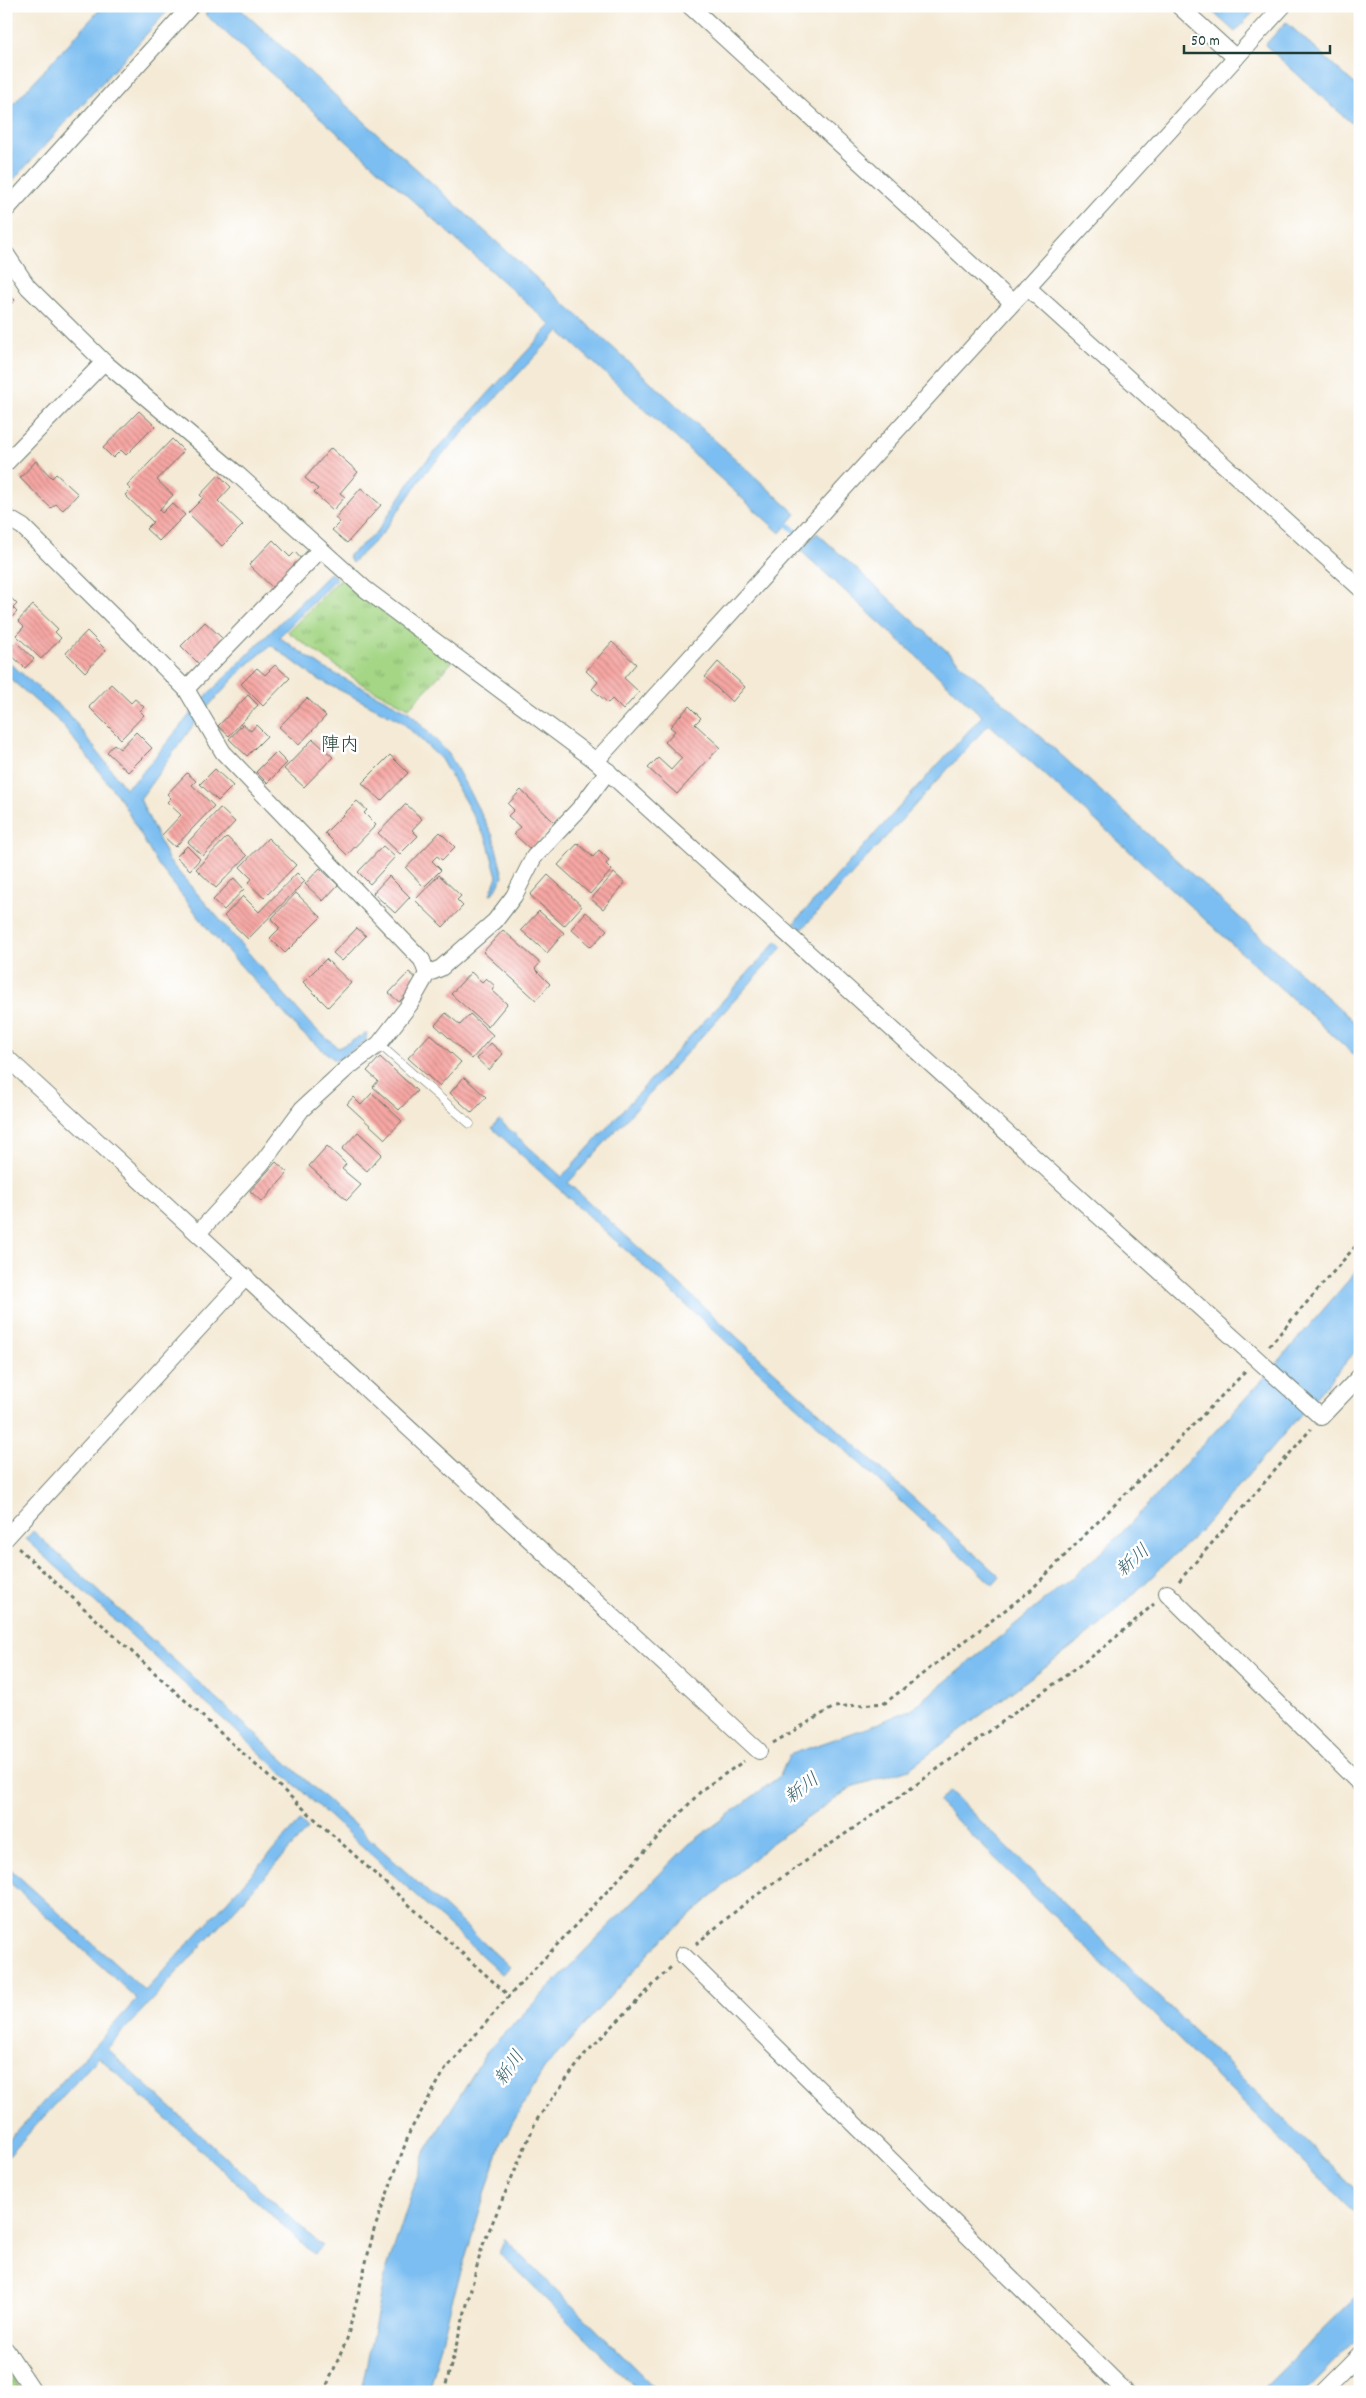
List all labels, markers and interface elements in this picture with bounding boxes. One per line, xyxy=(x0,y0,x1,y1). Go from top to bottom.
scale bar xyxy=(1184,22,1330,54)
text: 50 m xyxy=(1191,31,1220,53)
district label: 陣内 xyxy=(321,733,359,760)
water label: 新川 xyxy=(1111,1539,1157,1585)
water label: 新川 xyxy=(780,1768,826,1812)
water label: 新川 xyxy=(489,2046,533,2092)

